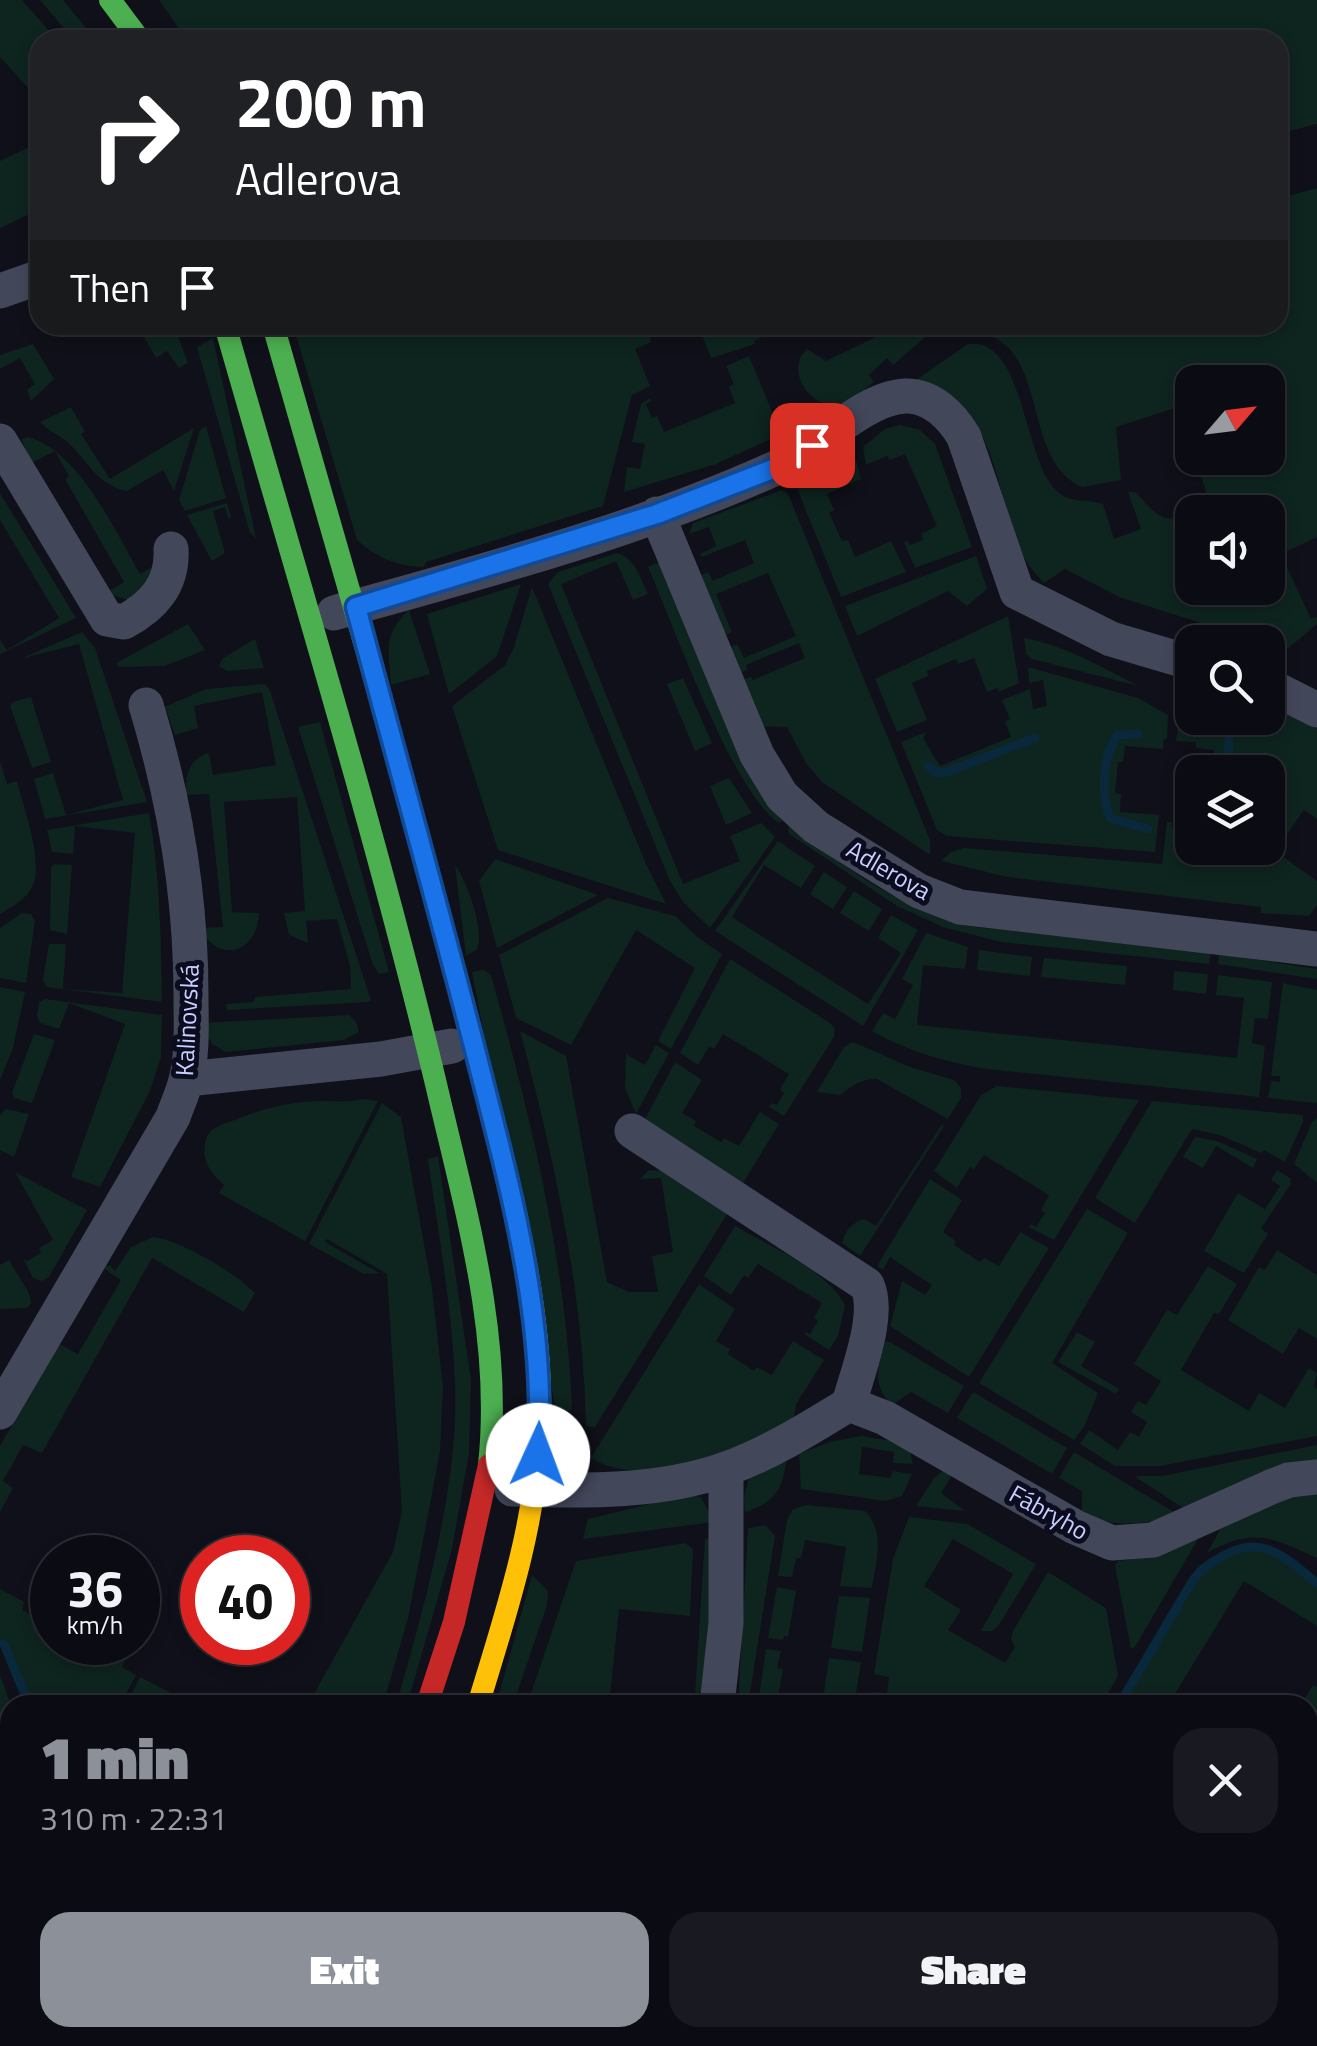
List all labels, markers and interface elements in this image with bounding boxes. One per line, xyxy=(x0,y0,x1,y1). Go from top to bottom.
text: 200 m xyxy=(235,48,427,154)
icon: right xyxy=(70,70,200,200)
text: Adlerova xyxy=(235,144,401,212)
text: Then xyxy=(70,259,150,317)
icon: arrive xyxy=(170,260,225,315)
north arrow xyxy=(1175,365,1285,475)
map controls xyxy=(1175,365,1285,865)
pin xyxy=(770,403,855,488)
icon: arrive xyxy=(785,418,840,473)
button: sound xyxy=(1175,495,1285,605)
button: search xyxy=(1175,625,1285,735)
button: layers xyxy=(1175,755,1285,865)
street label: Adlerova xyxy=(840,831,939,910)
street label: Kalinovská xyxy=(165,962,209,1077)
position arrow xyxy=(486,1403,590,1507)
street label: Fábryho xyxy=(1002,1475,1096,1549)
speed limit sign: 40 xyxy=(180,1535,310,1665)
text: 36 xyxy=(67,1550,123,1626)
text: km/h xyxy=(67,1606,123,1644)
text: 1 min xyxy=(40,1711,189,1802)
button: close xyxy=(1173,1728,1278,1833)
text: 310 m · 22:31 xyxy=(40,1794,227,1842)
button: Exit xyxy=(40,1912,649,2027)
button: Share xyxy=(669,1912,1278,2027)

